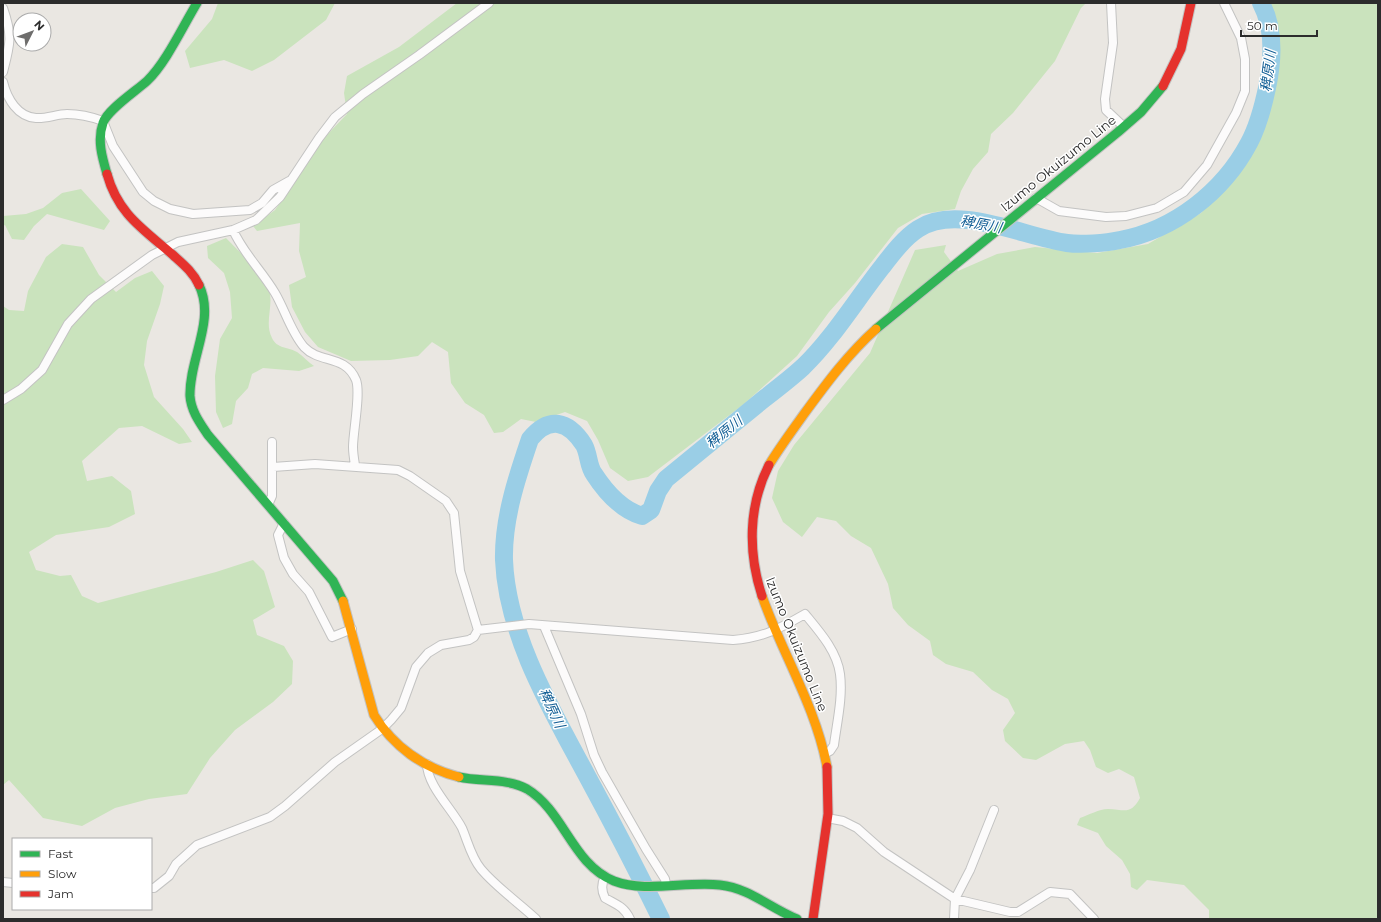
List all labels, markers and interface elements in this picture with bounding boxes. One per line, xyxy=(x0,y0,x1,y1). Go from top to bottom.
north arrow xyxy=(12,12,52,52)
scale bar xyxy=(1241,12,1317,38)
text: N xyxy=(31,17,48,33)
text: 50 m xyxy=(1247,18,1278,33)
water label: 稗原川 xyxy=(1257,47,1280,93)
street label: Izumo Okuizumo Line xyxy=(997,111,1119,215)
water label: 稗原川 xyxy=(959,211,1005,237)
water label: 稗原川 xyxy=(702,411,748,452)
street label: Izumo Okuizumo Line xyxy=(763,574,831,714)
water label: 稗原川 xyxy=(535,685,570,733)
legend xyxy=(12,838,152,910)
text: Fast xyxy=(48,846,73,861)
text: Slow xyxy=(48,866,77,881)
text: Jam xyxy=(47,886,74,901)

